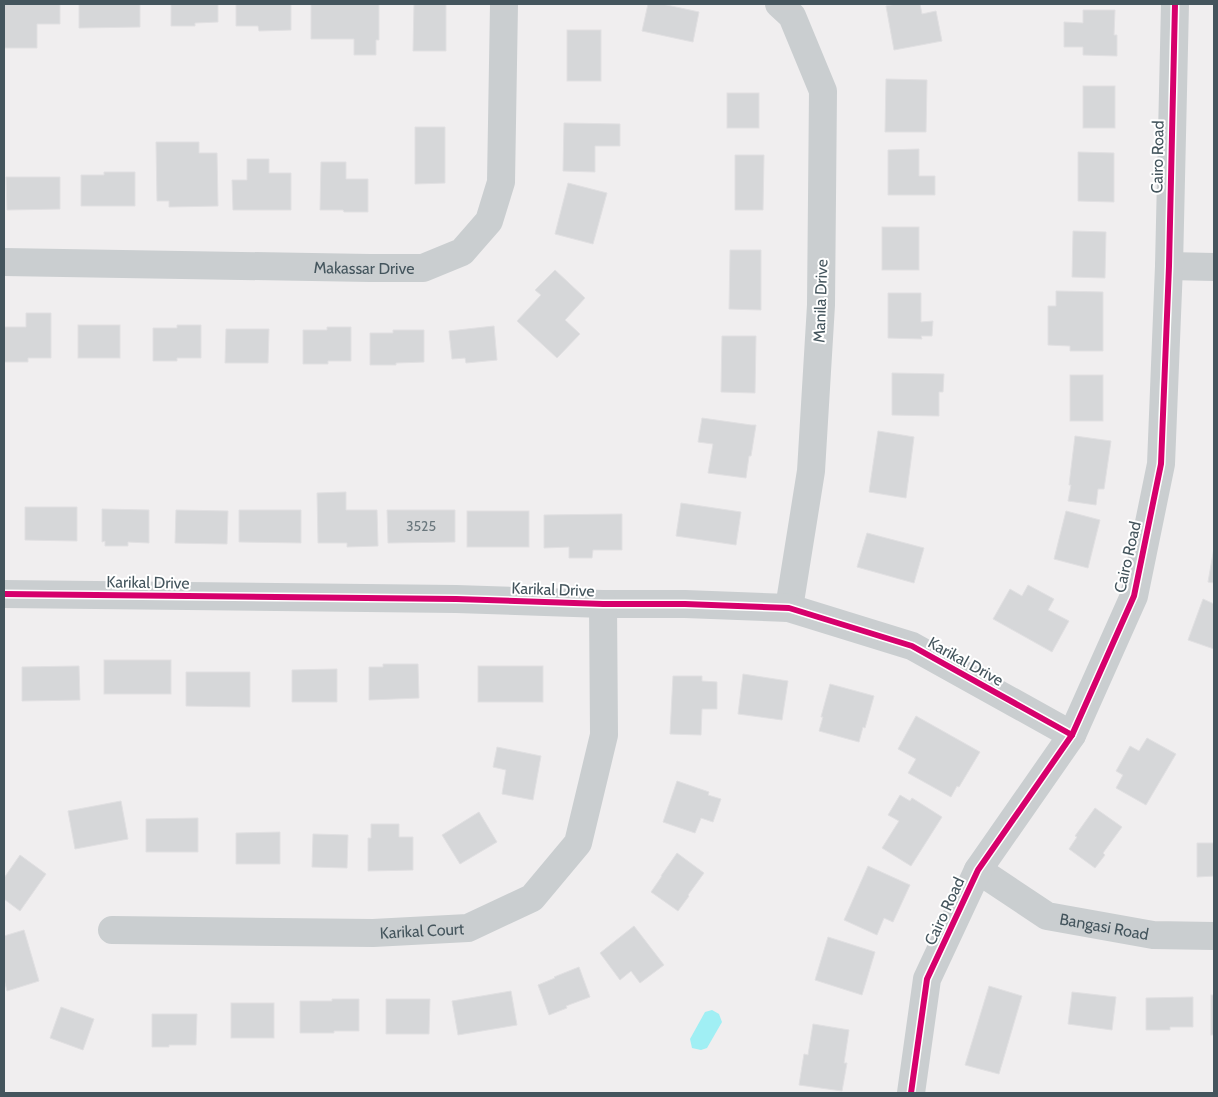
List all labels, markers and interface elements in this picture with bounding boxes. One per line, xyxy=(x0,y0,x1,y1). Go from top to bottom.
street label: Cairo Road xyxy=(1147,120,1168,194)
street label: Makassar Drive xyxy=(313,258,414,278)
street label: Manila Drive xyxy=(810,259,831,343)
house number: 3525 xyxy=(406,517,436,535)
street label: Cairo Road xyxy=(1110,519,1145,595)
street label: Karikal Drive xyxy=(106,572,190,593)
street label: Karikal Drive xyxy=(511,579,595,600)
street label: Karikal Drive xyxy=(925,633,1007,690)
street label: Cairo Road xyxy=(920,874,968,948)
street label: Bangasi Road xyxy=(1058,909,1150,944)
street label: Karikal Court xyxy=(379,919,465,943)

